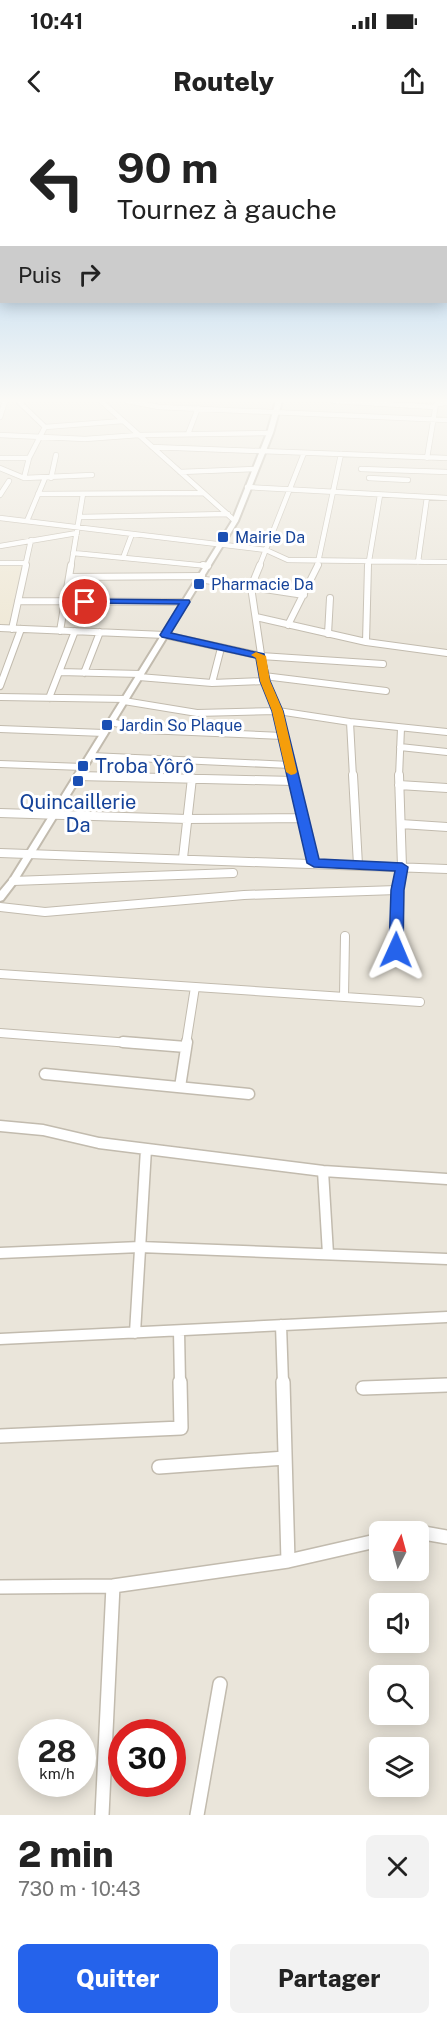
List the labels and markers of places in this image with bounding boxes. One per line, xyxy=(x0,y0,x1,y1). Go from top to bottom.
place label: Mairie Da xyxy=(235,528,305,547)
marker: Mairie Da xyxy=(216,530,230,544)
place label: Pharmacie Da xyxy=(211,575,314,594)
pin xyxy=(59,576,110,627)
marker: Pharmacie Da xyxy=(192,577,206,591)
place label: Jardin So Plaque xyxy=(119,716,242,735)
marker: Jardin So Plaque xyxy=(100,718,114,732)
place label: Troba Yôrô xyxy=(95,754,194,778)
marker: Troba Yôrô xyxy=(76,759,90,773)
marker: Quincaillerie Da xyxy=(71,774,85,788)
place label: Quincaillerie Da xyxy=(20,790,136,837)

